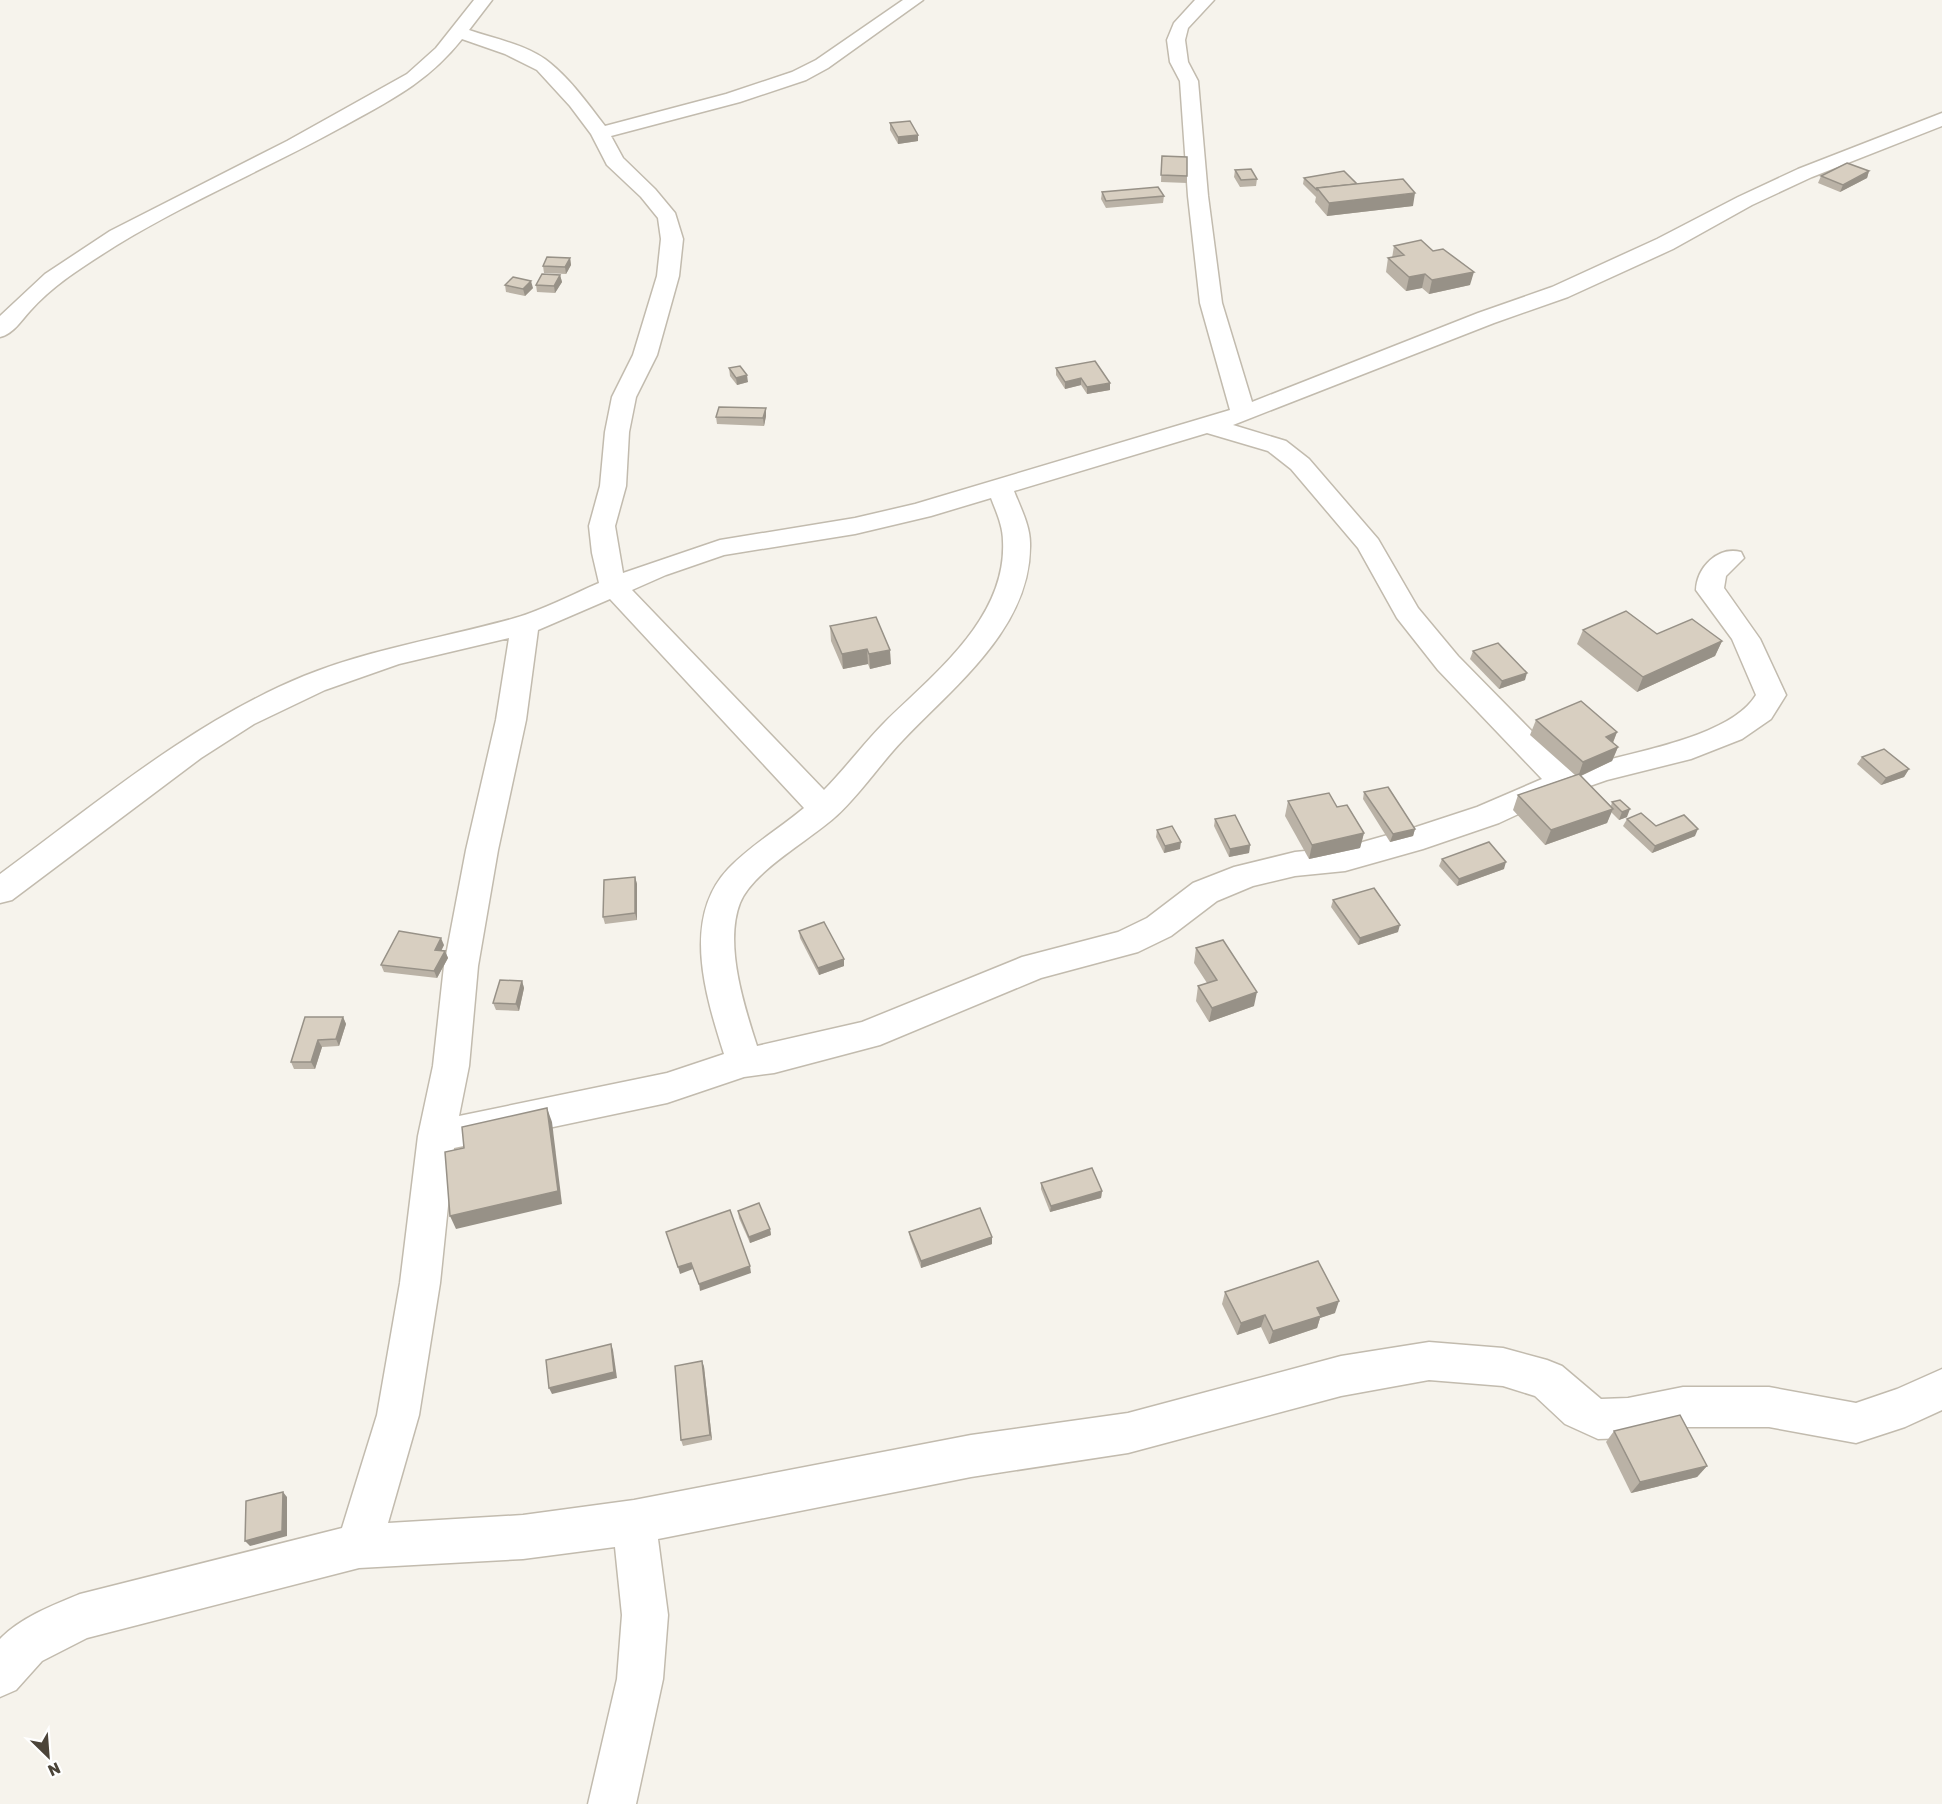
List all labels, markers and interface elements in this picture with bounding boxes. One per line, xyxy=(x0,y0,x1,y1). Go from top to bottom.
north arrow xyxy=(18,1726,78,1786)
text: N xyxy=(45,1758,63,1780)

